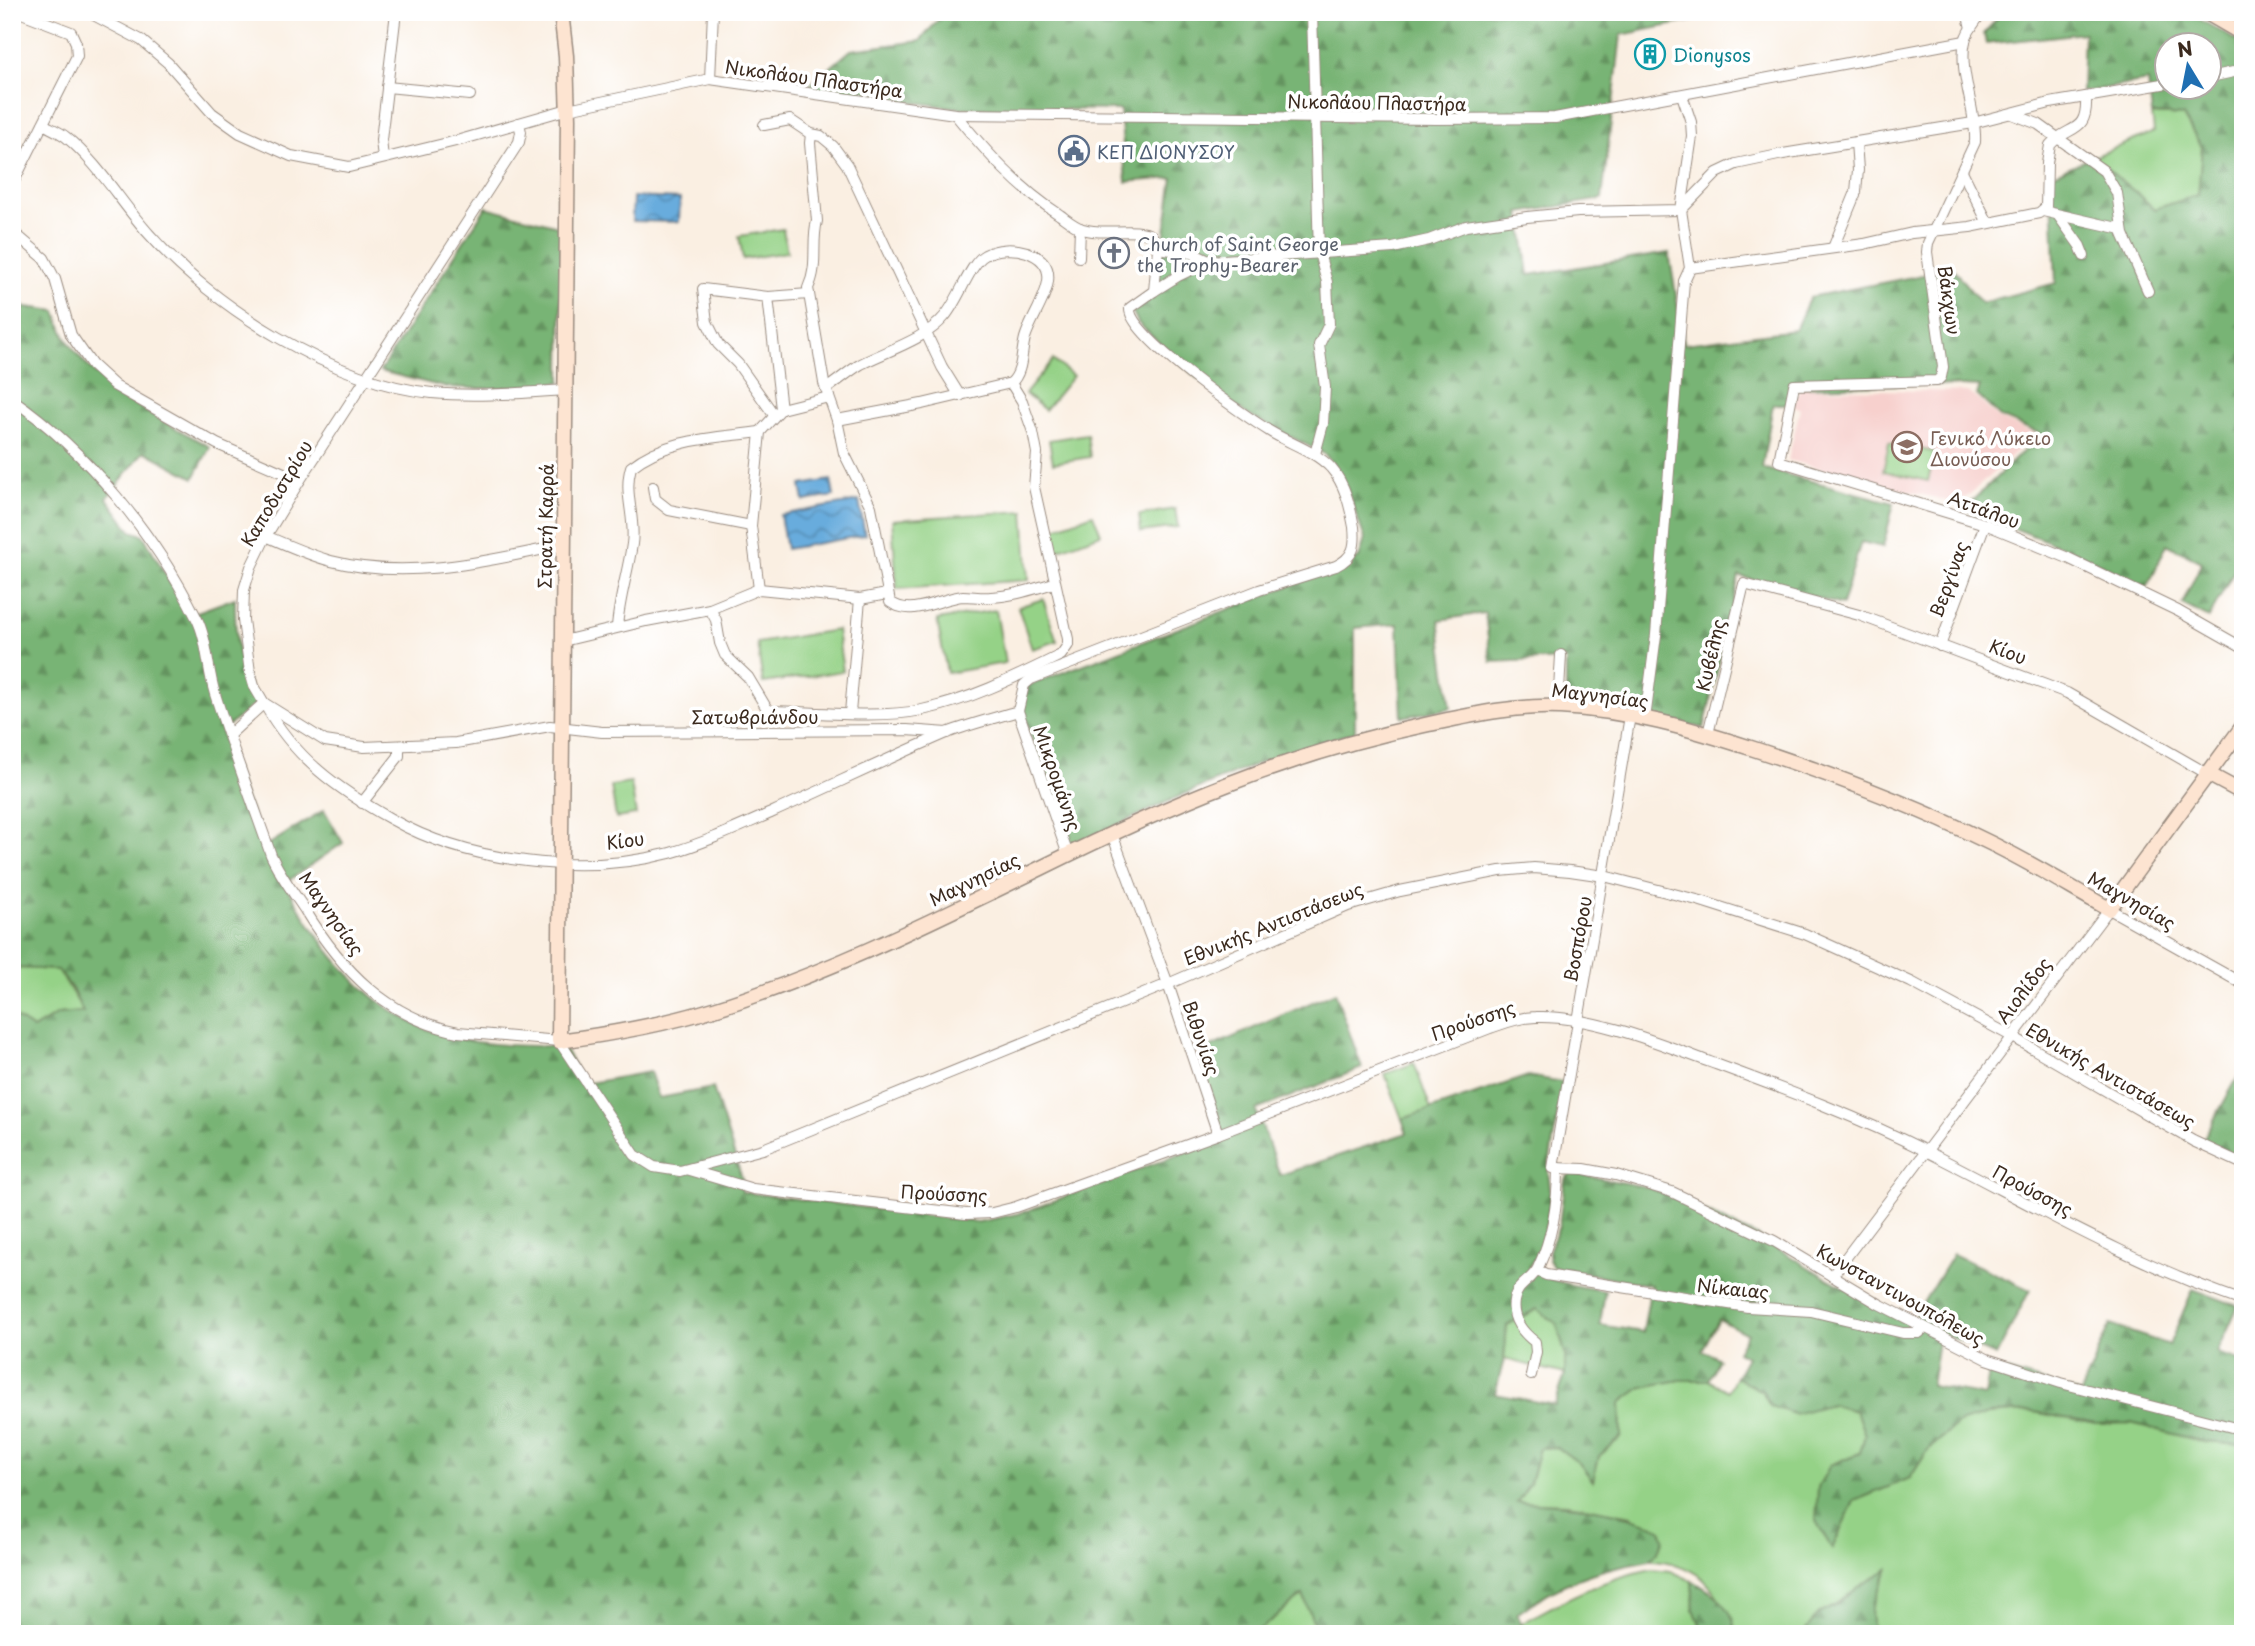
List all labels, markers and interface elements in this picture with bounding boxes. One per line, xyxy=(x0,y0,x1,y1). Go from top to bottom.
north arrow xyxy=(2154,32,2224,102)
text: N xyxy=(2175,33,2195,63)
building icon: Dionysos xyxy=(1633,37,1667,71)
place label: Dionysos xyxy=(1673,41,1751,68)
street label: Νικολάου Πλαστήρα xyxy=(723,52,905,104)
street label: Νικολάου Πλαστήρα xyxy=(1287,87,1467,117)
public building icon: ΚΕΠ ΔΙΟΝΥΣΟΥ xyxy=(1057,134,1091,168)
place label: ΚΕΠ ΔΙΟΝΥΣΟΥ xyxy=(1097,138,1235,165)
place label: Church of Saint George the Trophy-Bearer xyxy=(1137,230,1339,278)
church icon: Church of Saint George the Trophy-Bearer xyxy=(1097,236,1131,270)
street label: Βάκχων xyxy=(1932,263,1968,337)
place label: Γενικό Λύκειο Διονύσου xyxy=(1930,424,2051,472)
school or university icon: Γενικό Λύκειο Διονύσου xyxy=(1890,430,1924,464)
street label: Καποδιστρίου xyxy=(233,435,319,551)
street label: Στρατή Καρρά xyxy=(530,463,560,589)
street label: Αττάλου xyxy=(1944,483,2024,535)
street label: Βεργίνας xyxy=(1922,537,1974,621)
street label: Κυβέλης xyxy=(1689,616,1731,694)
street label: Κίου xyxy=(1985,632,2031,670)
street label: Μαγνησίας xyxy=(1550,676,1650,714)
street label: Σατωβριάνδου xyxy=(692,703,819,730)
street label: Μικρομάνης xyxy=(1027,722,1089,834)
street label: Κίου xyxy=(604,824,646,856)
street label: Μαγνησίας xyxy=(924,846,1024,912)
street label: Μαγνησίας xyxy=(2083,864,2181,936)
street label: Μαγνησίας xyxy=(293,865,371,961)
street label: Εθνικής Αντιστάσεως xyxy=(1179,875,1367,971)
street label: Βοσπόρου xyxy=(1556,894,1598,984)
street label: Αιολίδος xyxy=(1989,951,2057,1029)
street label: Προύσσης xyxy=(1428,993,1518,1047)
street label: Βιθυνίας xyxy=(1177,997,1227,1079)
street label: Εθνικής Αντιστάσεως xyxy=(2021,1015,2201,1135)
street label: Προύσσης xyxy=(1988,1158,2078,1222)
street label: Προύσσης xyxy=(900,1177,988,1209)
street label: Κωνσταντινουπόλεως xyxy=(1812,1237,1990,1351)
street label: Νίκαιας xyxy=(1696,1271,1770,1305)

